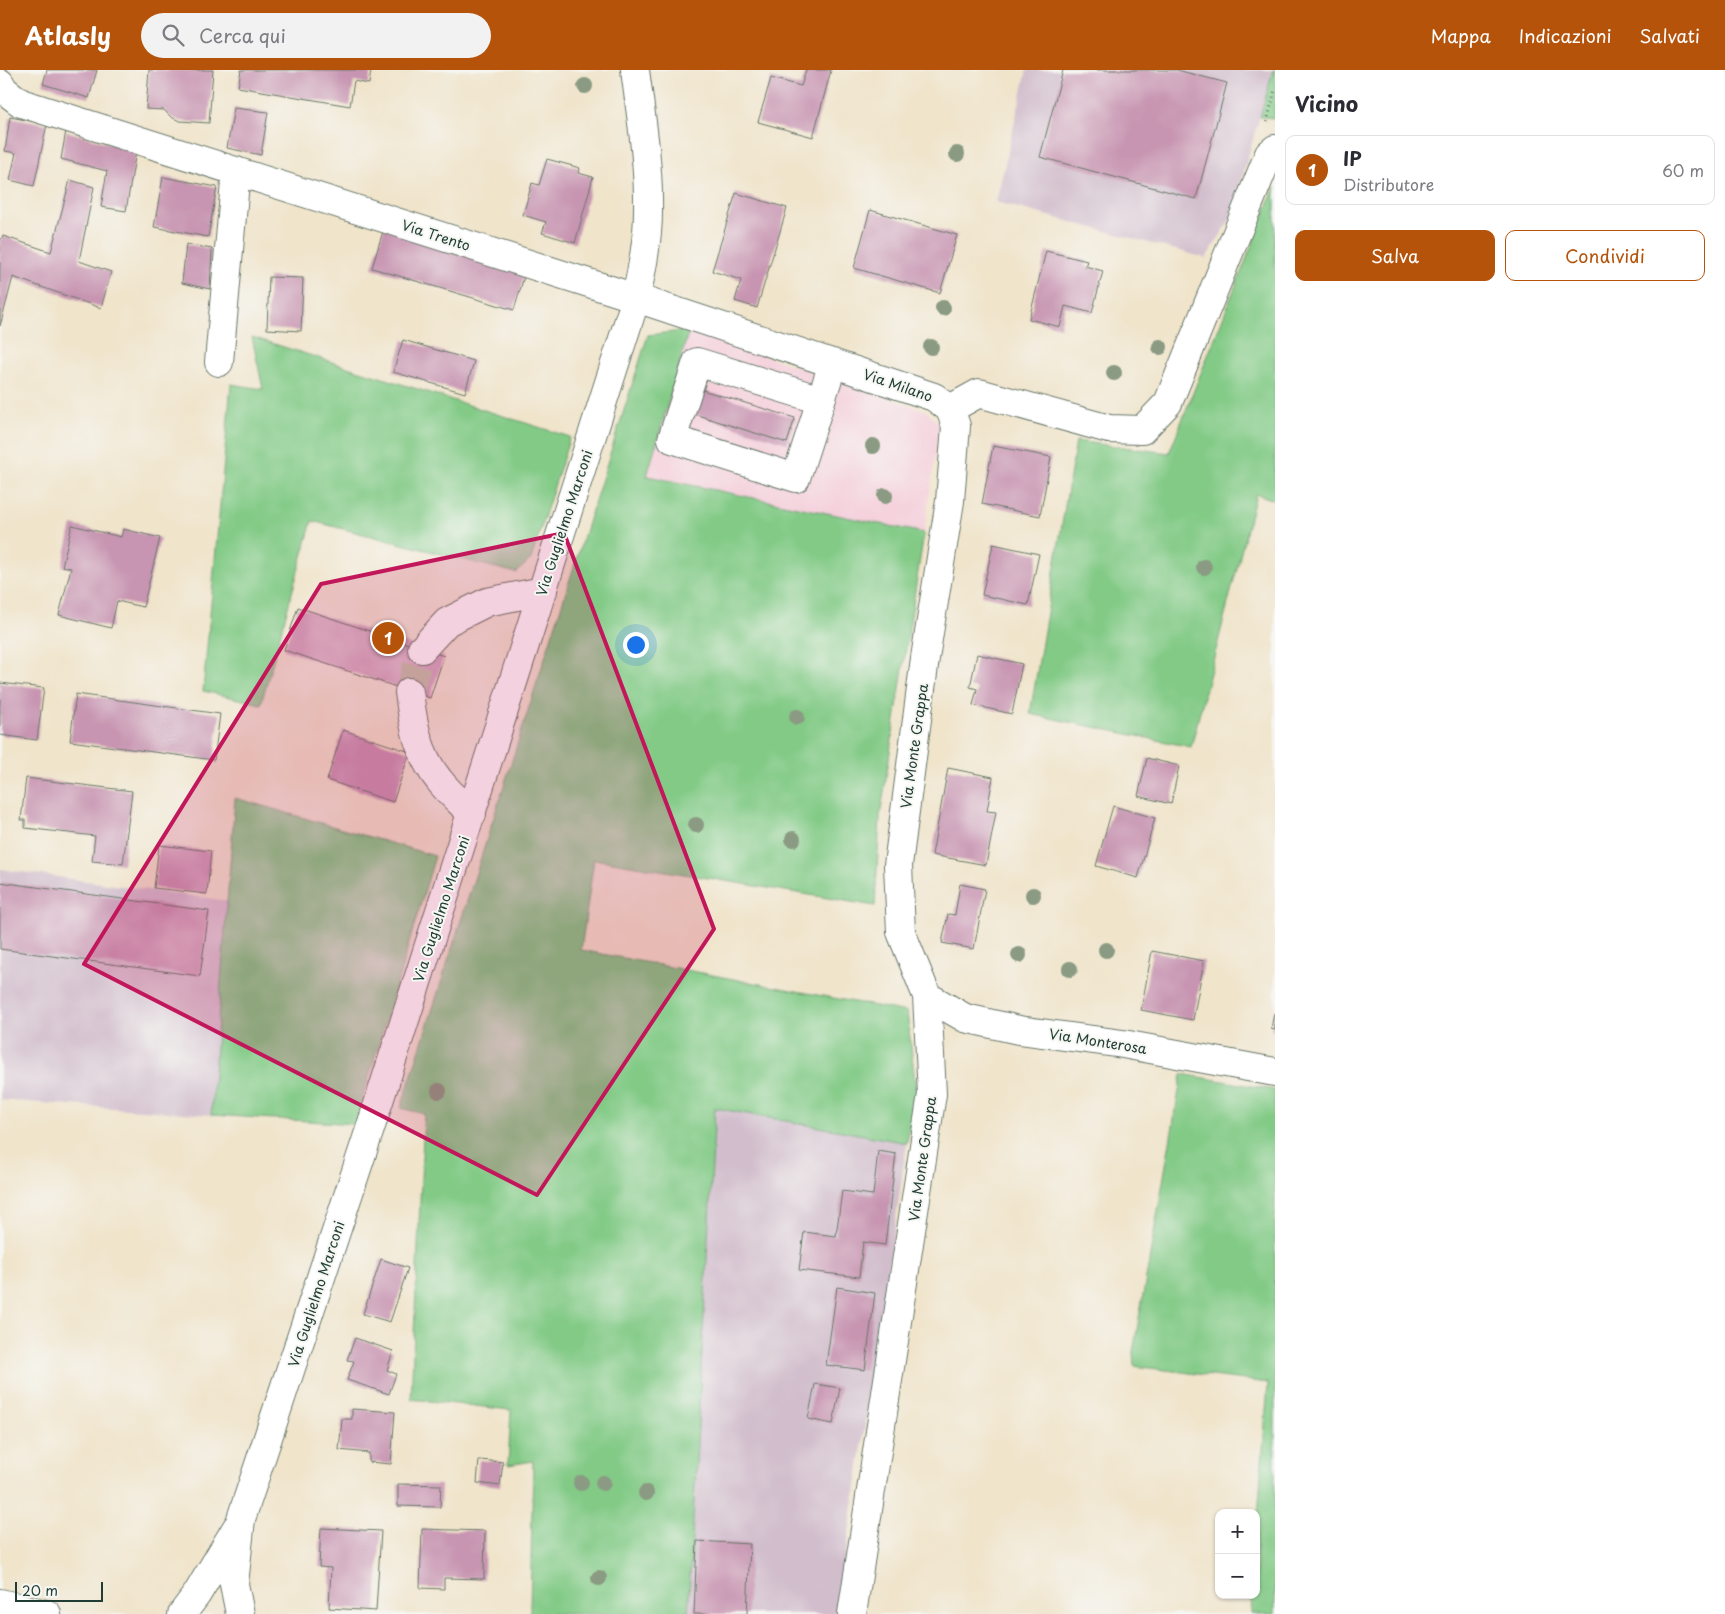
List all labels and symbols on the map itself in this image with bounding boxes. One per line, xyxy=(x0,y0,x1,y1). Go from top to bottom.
street label: Via Trento xyxy=(399,214,473,256)
street label: Via Milano xyxy=(860,363,936,407)
street label: Via Guglielmo Marconi xyxy=(530,447,598,599)
pin: 1 xyxy=(372,619,404,657)
your location xyxy=(623,632,649,658)
street label: Via Monte Grappa xyxy=(895,681,933,810)
street label: Via Guglielmo Marconi xyxy=(407,833,475,985)
street label: Via Monterosa xyxy=(1048,1023,1149,1059)
street label: Via Monte Grappa xyxy=(903,1094,941,1223)
street label: Via Guglielmo Marconi xyxy=(282,1218,350,1370)
scale bar xyxy=(15,1579,102,1602)

